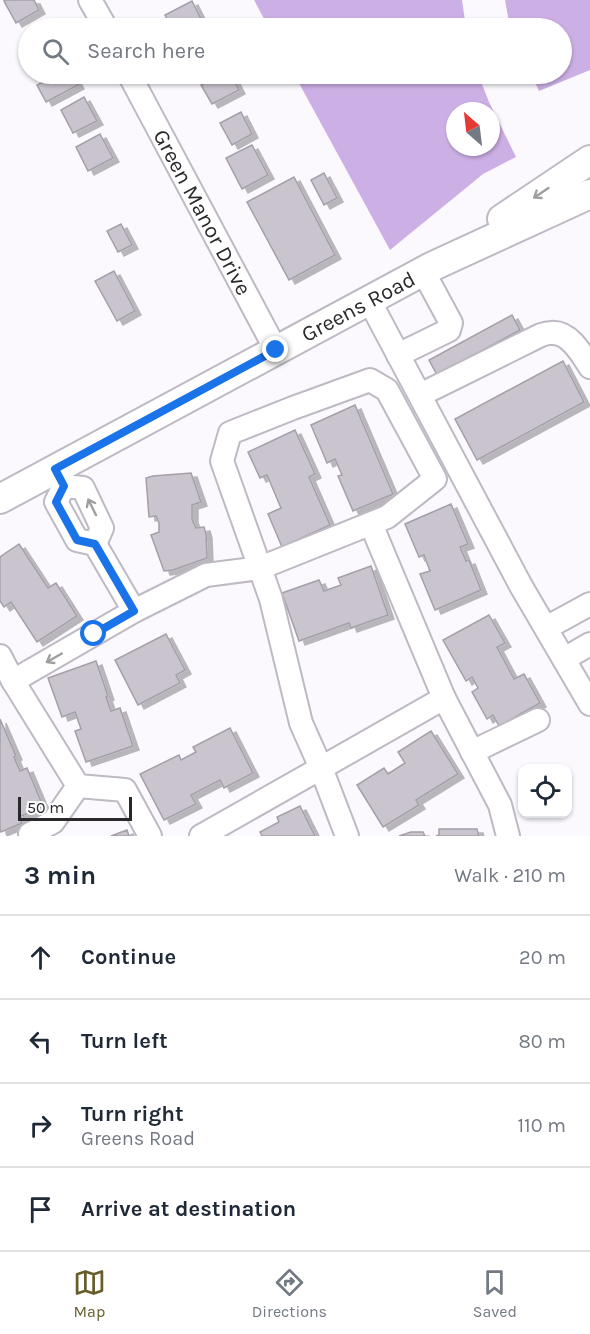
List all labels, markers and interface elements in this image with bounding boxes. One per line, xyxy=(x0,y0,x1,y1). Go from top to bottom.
search box xyxy=(18,18,572,84)
icon: search xyxy=(39,35,72,68)
text: Search here xyxy=(87,38,205,64)
north arrow xyxy=(446,102,500,156)
street label: Green Manor Drive xyxy=(147,125,257,300)
one-way arrow xyxy=(534,187,550,199)
street label: Greens Road xyxy=(297,266,420,348)
route end xyxy=(262,336,288,362)
one-way arrow xyxy=(86,499,97,517)
route start xyxy=(80,620,106,646)
one-way arrow xyxy=(46,652,63,664)
map controls xyxy=(518,764,572,818)
button: locate xyxy=(518,764,572,818)
scale bar xyxy=(18,794,132,822)
text: 50 m xyxy=(27,798,64,817)
text: 3 min xyxy=(24,860,96,891)
text: Walk · 210 m xyxy=(454,864,566,887)
icon: ahead xyxy=(24,941,57,974)
text: Continue xyxy=(81,944,176,970)
text: 20 m xyxy=(519,946,566,969)
icon: left xyxy=(24,1025,57,1058)
text: Turn left xyxy=(81,1028,168,1054)
text: 80 m xyxy=(518,1030,566,1053)
text: Turn right xyxy=(81,1101,184,1127)
icon: right xyxy=(24,1109,57,1142)
text: 110 m xyxy=(517,1114,566,1137)
text: Greens Road xyxy=(81,1127,195,1150)
icon: arrive xyxy=(24,1193,57,1226)
text: Arrive at destination xyxy=(81,1196,296,1222)
tab: Map xyxy=(73,1266,106,1321)
tab: Directions xyxy=(252,1266,327,1321)
tab: Saved xyxy=(473,1266,517,1321)

